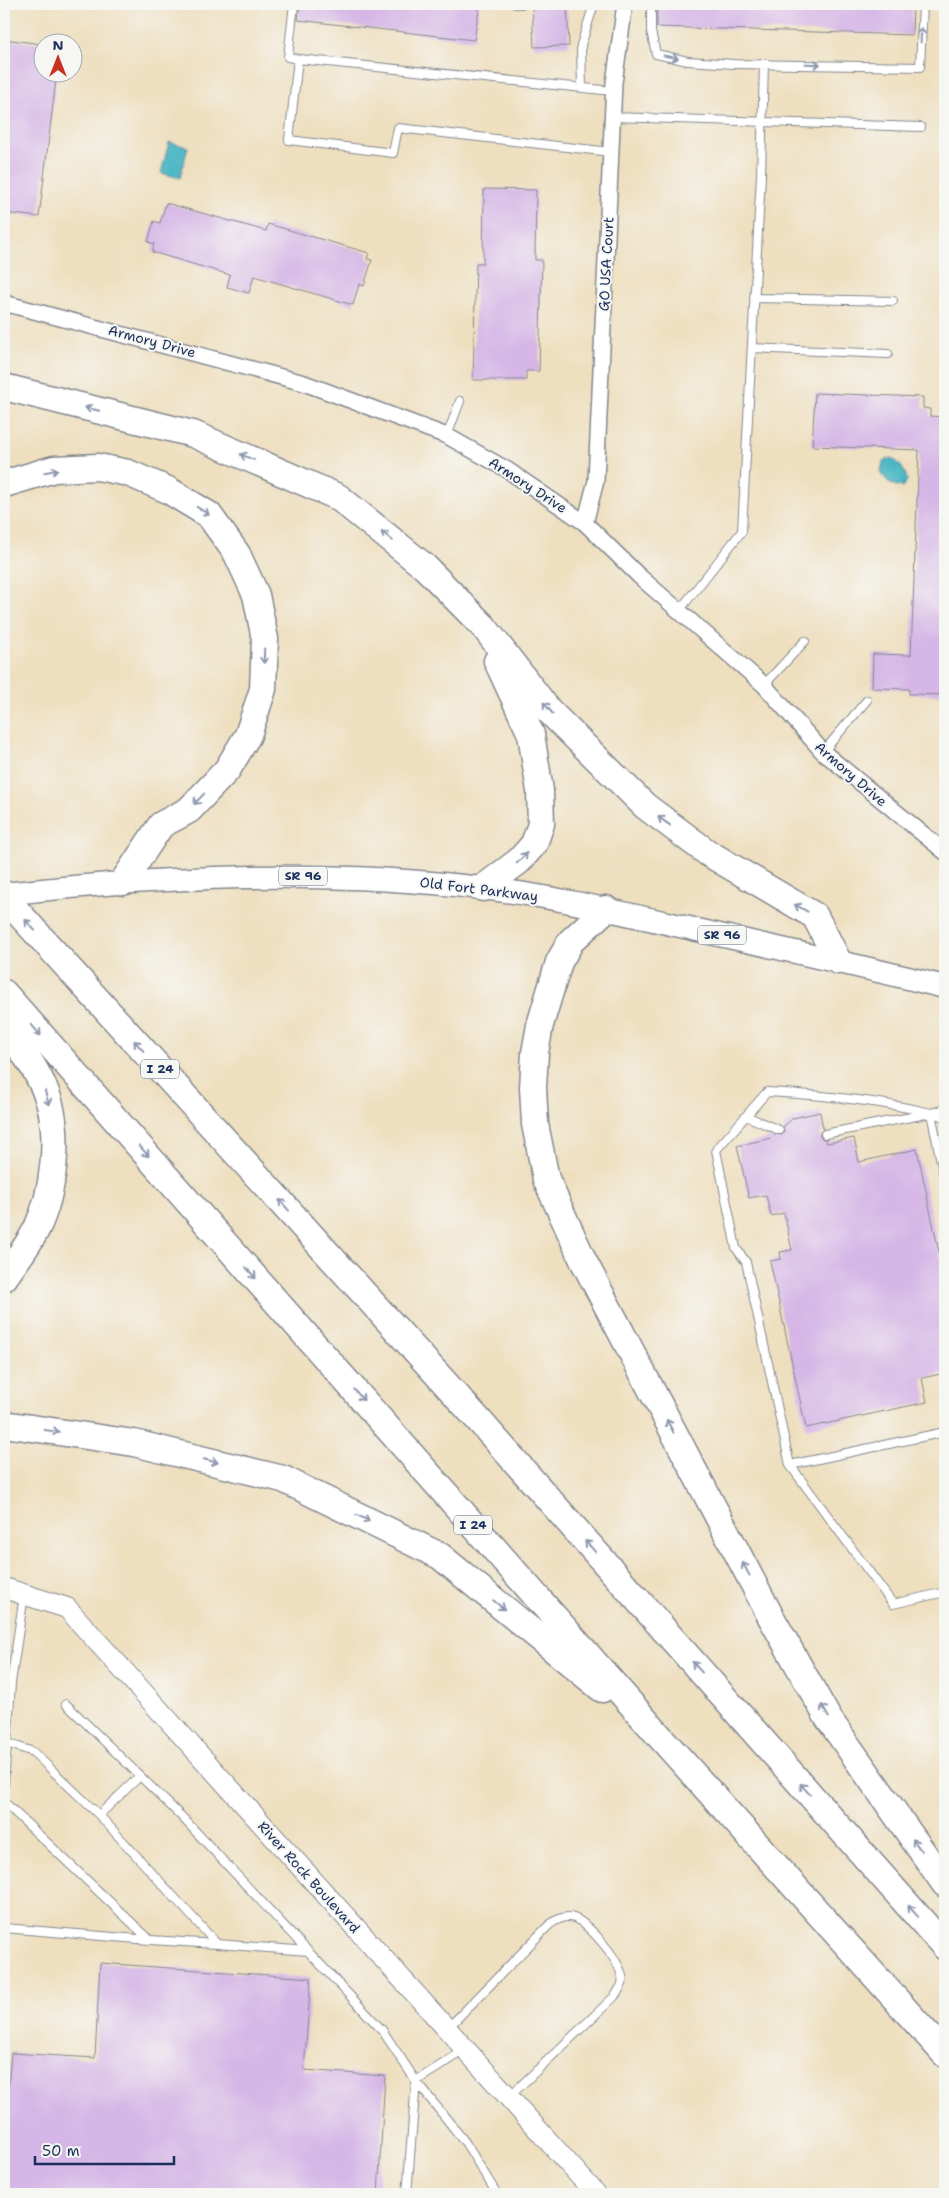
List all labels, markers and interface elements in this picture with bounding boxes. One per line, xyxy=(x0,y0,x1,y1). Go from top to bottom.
one-way arrow xyxy=(917,28,926,44)
north arrow xyxy=(32,32,82,82)
text: N xyxy=(52,36,64,54)
one-way arrow xyxy=(662,53,678,62)
one-way arrow xyxy=(804,59,821,69)
street label: GO USA Court xyxy=(595,216,617,312)
street label: Armory Drive xyxy=(106,321,198,361)
one-way arrow xyxy=(85,404,101,413)
one-way arrow xyxy=(240,452,255,462)
street label: Armory Drive xyxy=(485,453,571,517)
one-way arrow xyxy=(42,466,58,475)
one-way arrow xyxy=(195,507,209,517)
one-way arrow xyxy=(381,531,394,542)
one-way arrow xyxy=(260,648,269,664)
one-way arrow xyxy=(542,702,553,715)
street label: Armory Drive xyxy=(811,738,891,810)
one-way arrow xyxy=(193,793,205,805)
one-way arrow xyxy=(658,815,671,826)
one-way arrow xyxy=(516,851,528,864)
road number: SR 96 xyxy=(279,866,327,886)
street label: Old Fort Parkway xyxy=(419,873,539,905)
one-way arrow xyxy=(794,903,809,912)
one-way arrow xyxy=(24,919,36,932)
road number: SR 96 xyxy=(698,926,746,944)
one-way arrow xyxy=(30,1023,42,1036)
one-way arrow xyxy=(133,1039,145,1052)
road number: I 24 xyxy=(141,1060,179,1078)
one-way arrow xyxy=(42,1090,52,1106)
one-way arrow xyxy=(138,1145,149,1158)
one-way arrow xyxy=(278,1198,289,1211)
one-way arrow xyxy=(245,1267,257,1280)
one-way arrow xyxy=(353,1388,364,1401)
one-way arrow xyxy=(664,1419,674,1433)
one-way arrow xyxy=(44,1426,60,1436)
one-way arrow xyxy=(203,1457,219,1466)
one-way arrow xyxy=(355,1513,370,1523)
road number: I 24 xyxy=(454,1516,492,1534)
one-way arrow xyxy=(584,1539,596,1552)
one-way arrow xyxy=(740,1562,750,1577)
one-way arrow xyxy=(492,1599,505,1610)
one-way arrow xyxy=(692,1661,703,1674)
one-way arrow xyxy=(819,1704,829,1719)
one-way arrow xyxy=(799,1782,811,1795)
street label: River Rock Boulevard xyxy=(254,1817,364,1937)
one-way arrow xyxy=(912,1838,922,1852)
one-way arrow xyxy=(907,1904,919,1917)
scale bar xyxy=(35,2133,174,2165)
text: 50 m xyxy=(42,2141,80,2161)

